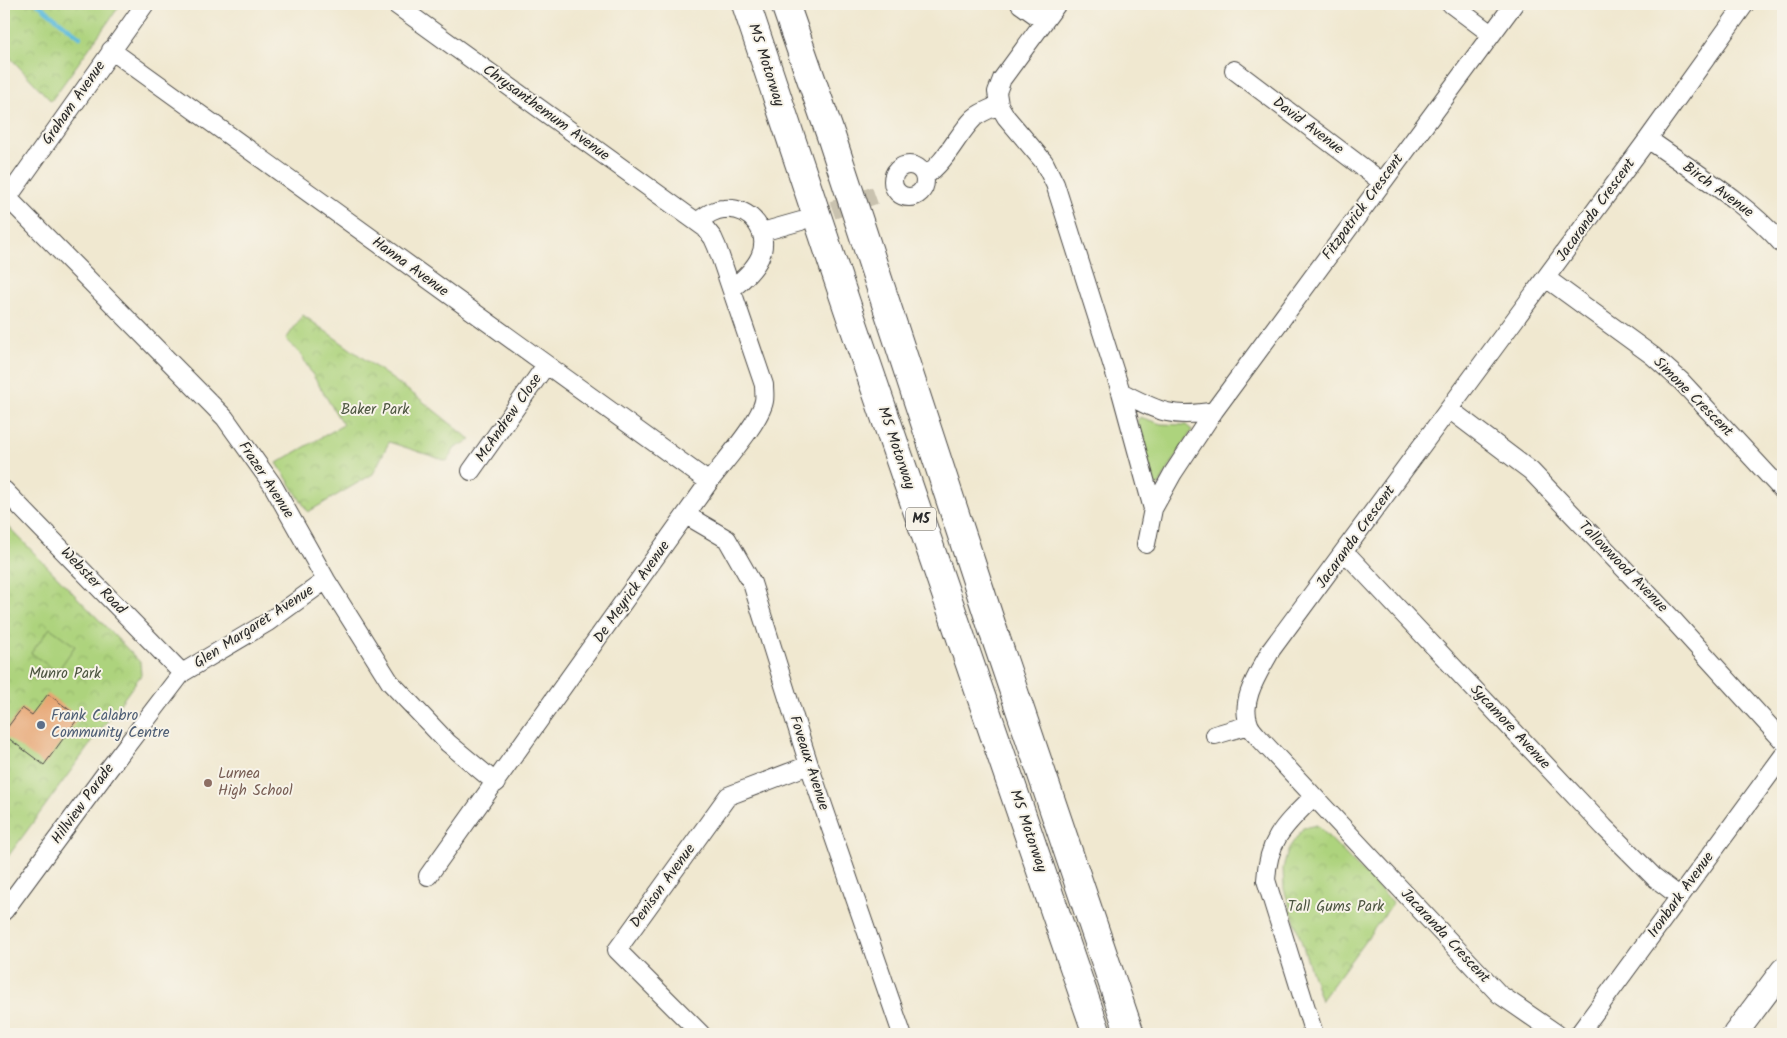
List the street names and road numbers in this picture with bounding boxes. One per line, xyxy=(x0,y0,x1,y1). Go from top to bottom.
street label: M5 Motorway xyxy=(741,20,791,111)
street label: Graham Avenue xyxy=(36,56,112,150)
street label: Chrysanthemum Avenue xyxy=(477,59,615,168)
street label: David Avenue xyxy=(1267,91,1349,161)
street label: Fitzpatrick Crescent xyxy=(1316,149,1410,265)
street label: Jacaranda Crescent xyxy=(1550,153,1642,267)
street label: Birch Avenue xyxy=(1677,156,1759,224)
street label: Hanna Avenue xyxy=(366,231,454,303)
street label: Simone Crescent xyxy=(1647,351,1739,443)
street label: McAndrew Close xyxy=(469,369,549,467)
street label: M5 Motorway xyxy=(871,403,922,494)
street label: Frazer Avenue xyxy=(232,436,300,524)
street label: Jacaranda Crescent xyxy=(1310,480,1402,594)
road number: M5 xyxy=(906,508,936,530)
street label: Tallowwood Avenue xyxy=(1572,515,1674,619)
street label: De Meyrick Avenue xyxy=(588,536,677,648)
street label: Webster Road xyxy=(54,542,132,621)
street label: Glen Margaret Avenue xyxy=(189,579,319,675)
street label: Sycamore Avenue xyxy=(1464,679,1556,775)
street label: Foveaux Avenue xyxy=(782,712,836,814)
street label: Hillview Parade xyxy=(45,758,121,850)
street label: M5 Motorway xyxy=(1003,786,1054,877)
street label: Denison Avenue xyxy=(624,839,702,933)
street label: Ironbark Avenue xyxy=(1641,847,1721,943)
street label: Jacaranda Crescent xyxy=(1394,883,1496,989)

